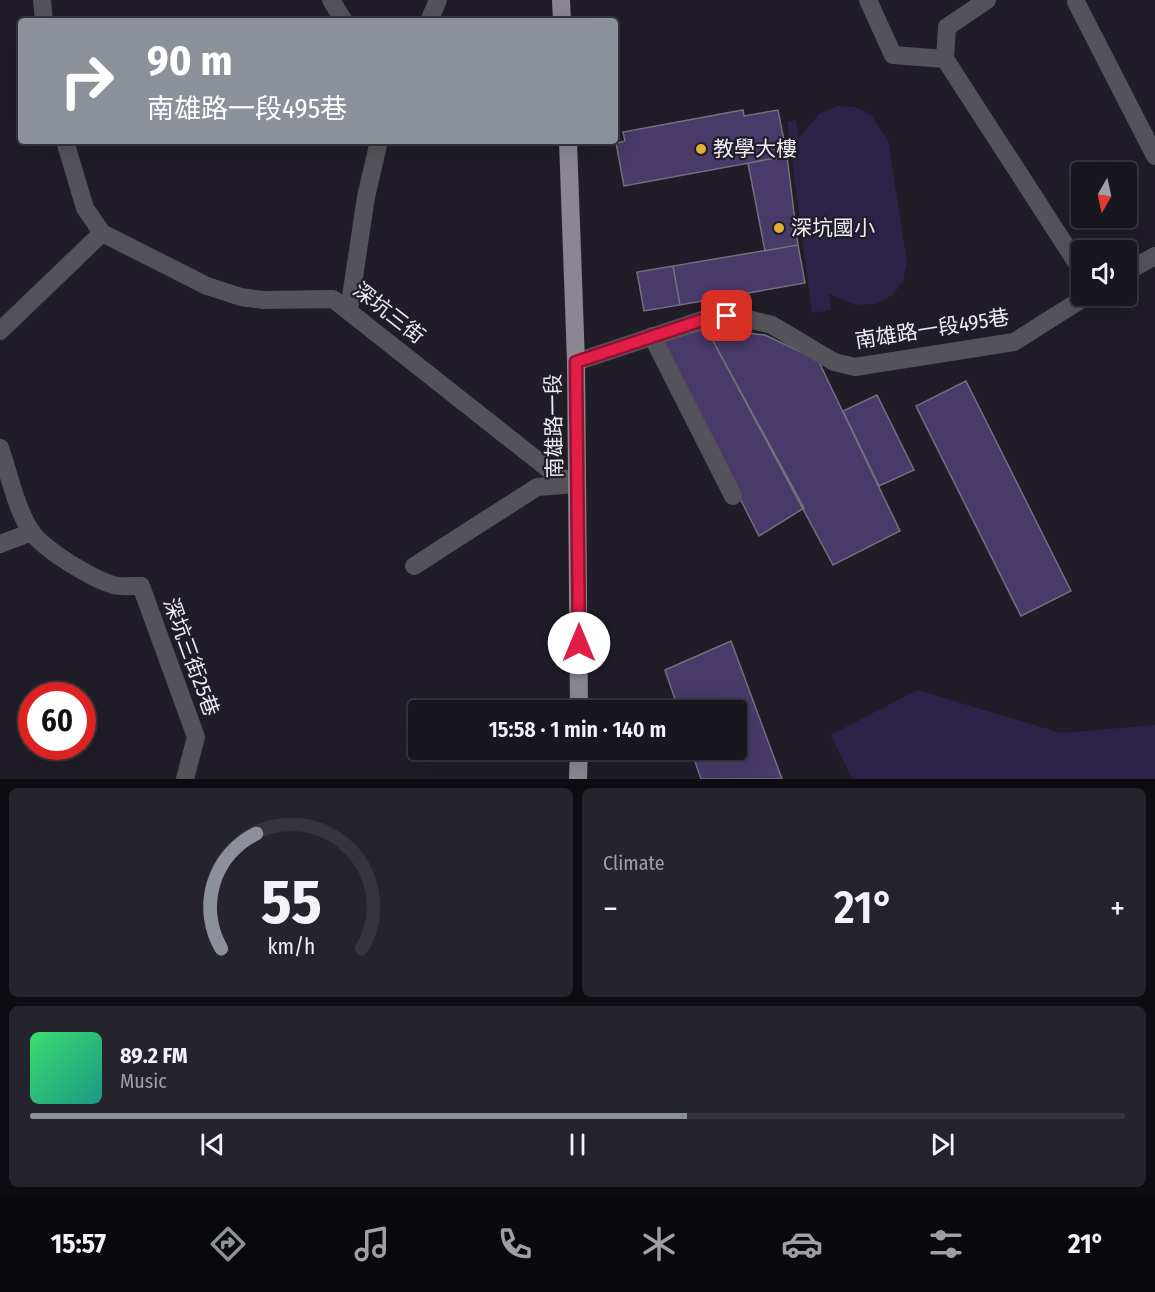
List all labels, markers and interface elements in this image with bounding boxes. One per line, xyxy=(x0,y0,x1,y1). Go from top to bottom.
text: 90 m xyxy=(147,36,232,86)
icon: right xyxy=(48,42,126,120)
text: 南雄路一段495巷 xyxy=(147,93,347,125)
place label: 教學大樓 xyxy=(713,136,797,162)
marker: 教學大樓 xyxy=(694,142,708,156)
north arrow xyxy=(1071,162,1137,228)
map controls xyxy=(1071,162,1137,306)
place label: 深坑國小 xyxy=(791,215,875,241)
marker: 深坑國小 xyxy=(772,221,786,235)
button: sound xyxy=(1071,240,1137,306)
street label: 深坑三街 xyxy=(348,277,430,349)
pin xyxy=(701,290,752,341)
icon: arrive xyxy=(710,299,743,332)
street label: 南雄路一段495巷 xyxy=(853,304,1011,354)
street label: 南雄路一段 xyxy=(540,373,568,479)
street label: 深坑三街25巷 xyxy=(158,594,224,720)
position arrow xyxy=(547,611,611,675)
speed limit sign: 60 xyxy=(18,682,96,760)
text: 15:58 · 1 min · 140 m xyxy=(489,716,666,743)
text: Climate xyxy=(603,851,665,875)
text: 55 xyxy=(261,865,321,940)
text: 21° xyxy=(834,881,894,935)
text: − xyxy=(603,889,618,929)
text: + xyxy=(1110,889,1125,929)
text: km/h xyxy=(267,935,315,961)
text: 89.2 FM xyxy=(120,1042,188,1069)
text: Music xyxy=(120,1069,167,1093)
icon: previous xyxy=(196,1128,229,1161)
icon: pause xyxy=(561,1128,594,1161)
icon: next xyxy=(926,1128,959,1161)
icon: directions xyxy=(207,1223,249,1265)
icon: music xyxy=(351,1223,393,1265)
icon: phone xyxy=(494,1223,536,1265)
icon: climate xyxy=(638,1223,680,1265)
icon: car xyxy=(781,1223,823,1265)
icon: filters xyxy=(925,1223,967,1265)
text: 15:57 xyxy=(51,1228,106,1260)
text: 21° xyxy=(1068,1228,1104,1260)

